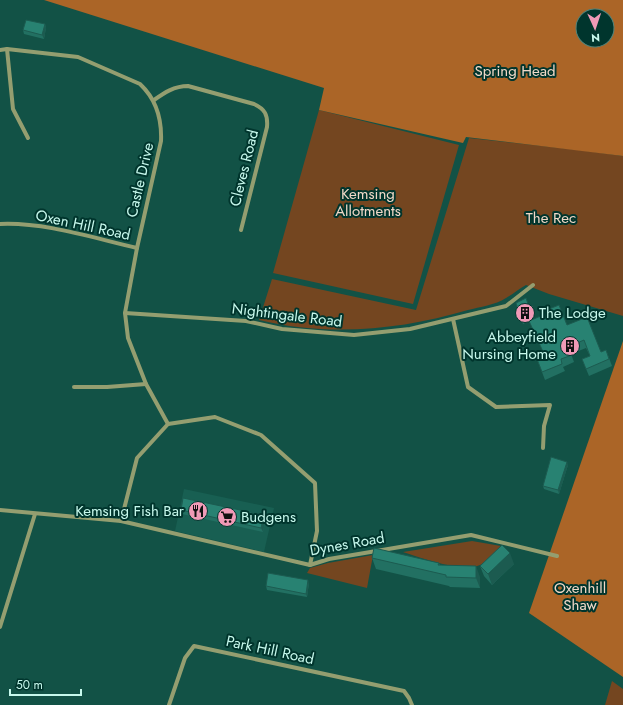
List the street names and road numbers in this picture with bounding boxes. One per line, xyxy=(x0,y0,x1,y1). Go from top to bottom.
street label: Cleves Road xyxy=(224,127,264,209)
street label: Castle Drive xyxy=(121,140,159,220)
street label: Oxen Hill Road xyxy=(34,204,132,246)
street label: Nightingale Road xyxy=(231,297,343,333)
street label: Dynes Road xyxy=(308,527,386,561)
street label: Park Hill Road xyxy=(224,630,316,670)

